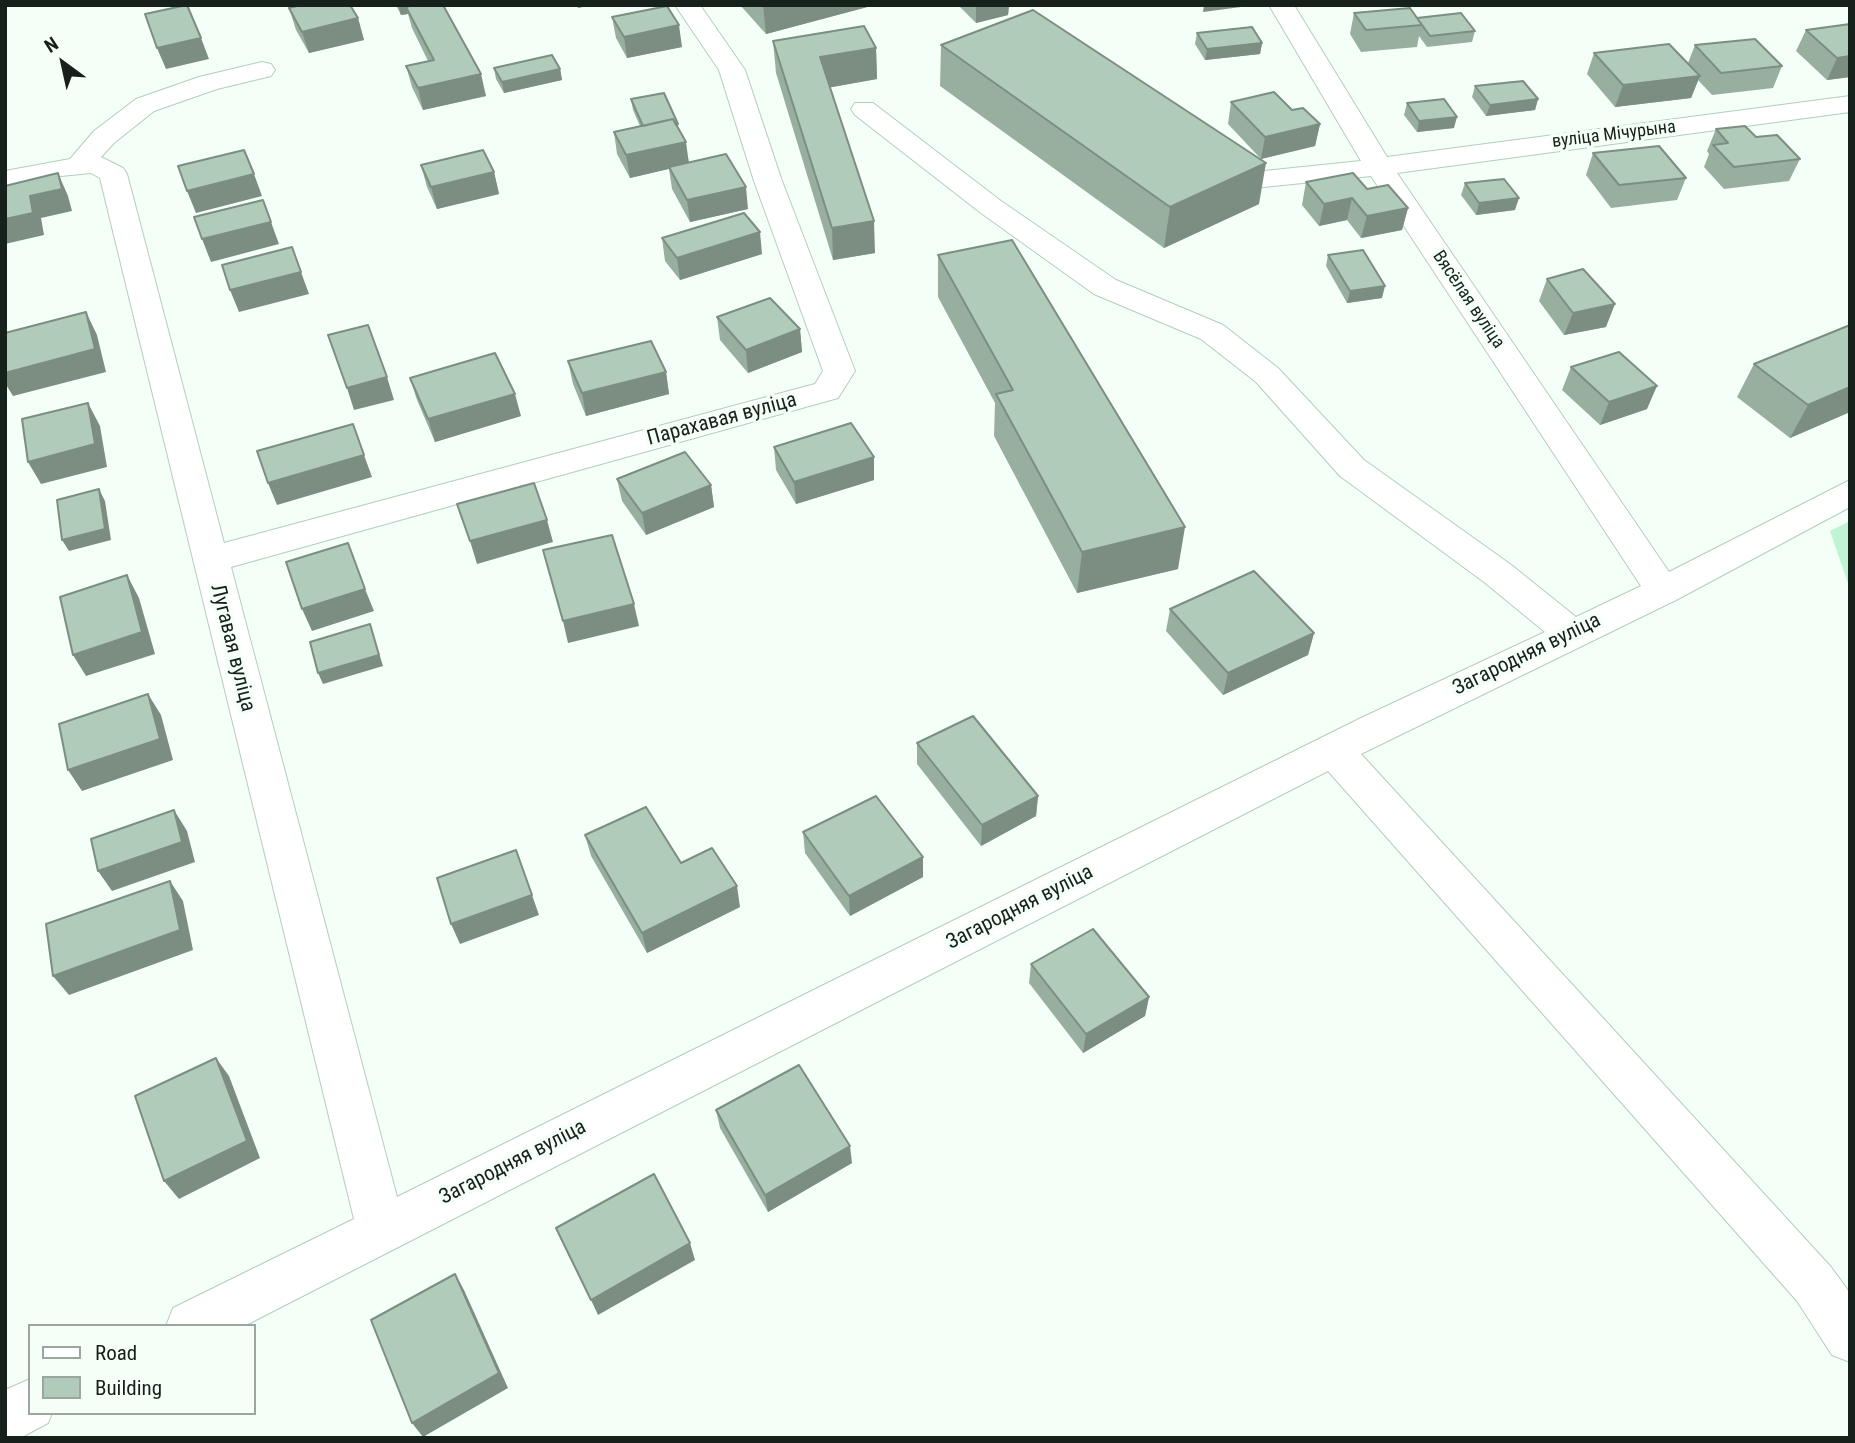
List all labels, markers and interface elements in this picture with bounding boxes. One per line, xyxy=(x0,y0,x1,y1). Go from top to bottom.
north arrow xyxy=(28,28,98,98)
text: N xyxy=(40,32,62,58)
street label: вуліца Мічурына xyxy=(1551,117,1677,153)
street label: Вясёлая вуліца xyxy=(1427,247,1509,353)
street label: Парахавая вуліца xyxy=(644,388,800,452)
street label: Лугавая вуліца xyxy=(204,582,260,714)
street label: Загародняя вуліца xyxy=(1449,608,1605,702)
street label: Загародняя вуліца xyxy=(942,860,1098,956)
street label: Загародняя вуліца xyxy=(435,1115,591,1211)
legend xyxy=(28,1324,256,1415)
text: Road xyxy=(95,1341,137,1365)
text: Building xyxy=(95,1376,162,1400)

